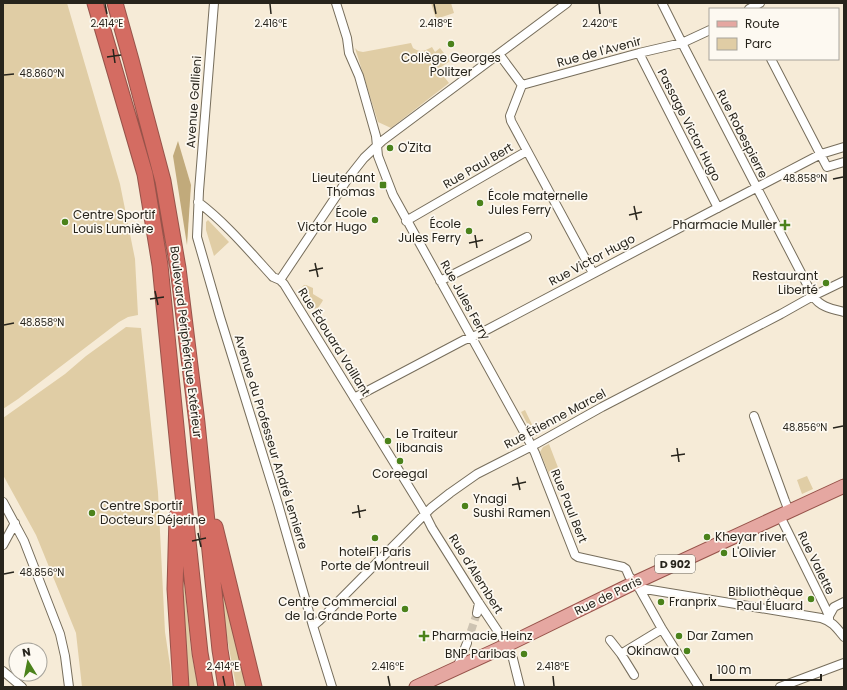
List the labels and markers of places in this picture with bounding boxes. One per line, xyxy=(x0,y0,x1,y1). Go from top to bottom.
marker: Collège Georges Politzer xyxy=(446,39,456,49)
place label: Collège Georges Politzer xyxy=(401,49,501,80)
place label: O'Zita xyxy=(398,139,431,156)
marker: O'Zita xyxy=(385,143,395,153)
place label: Lieutenant Thomas xyxy=(312,169,375,200)
marker: Lieutenant Thomas xyxy=(378,180,388,190)
place label: École maternelle Jules Ferry xyxy=(488,187,588,218)
marker: École maternelle Jules Ferry xyxy=(475,198,485,208)
place label: École Victor Hugo xyxy=(297,204,367,235)
place label: Centre Sportif Louis Lumière xyxy=(73,206,156,237)
marker: École Victor Hugo xyxy=(370,215,380,225)
place label: École Jules Ferry xyxy=(398,215,461,246)
place label: Pharmacie Muller xyxy=(673,216,778,233)
marker: Centre Sportif Louis Lumière xyxy=(60,217,70,227)
marker: Pharmacie Muller xyxy=(780,220,790,230)
marker: École Jules Ferry xyxy=(464,226,474,236)
place label: Restaurant Liberté xyxy=(752,267,818,298)
marker: Restaurant Liberté xyxy=(821,278,831,288)
place label: Le Traiteur libanais xyxy=(396,425,458,456)
marker: Le Traiteur libanais xyxy=(383,436,393,446)
marker: Coreegal xyxy=(395,456,405,466)
place label: Coreegal xyxy=(372,465,428,482)
place label: Ynagi Sushi Ramen xyxy=(473,490,551,521)
place label: Centre Sportif Docteurs Déjerine xyxy=(100,497,206,528)
marker: Ynagi Sushi Ramen xyxy=(460,501,470,511)
marker: Centre Sportif Docteurs Déjerine xyxy=(87,508,97,518)
place label: Kheyar river xyxy=(715,528,786,545)
marker: Kheyar river xyxy=(702,532,712,542)
marker: hotelF1 Paris Porte de Montreuil xyxy=(370,533,380,543)
place label: hotelF1 Paris Porte de Montreuil xyxy=(321,543,429,574)
place label: L'Olivier xyxy=(732,544,777,561)
marker: L'Olivier xyxy=(719,548,729,558)
place label: Bibliothèque Paul Éluard xyxy=(728,583,803,614)
place label: Centre Commercial de la Grande Porte xyxy=(278,593,397,624)
place label: Franprix xyxy=(669,593,717,610)
marker: Bibliothèque Paul Éluard xyxy=(806,594,816,604)
marker: Franprix xyxy=(656,597,666,607)
marker: Centre Commercial de la Grande Porte xyxy=(400,604,410,614)
place label: Pharmacie Heinz xyxy=(432,627,532,644)
place label: Dar Zamen xyxy=(687,627,753,644)
marker: Pharmacie Heinz xyxy=(419,631,429,641)
marker: Dar Zamen xyxy=(674,631,684,641)
place label: Okinawa xyxy=(627,642,679,659)
place label: BNP Paribas xyxy=(445,645,516,662)
marker: Okinawa xyxy=(682,646,692,656)
marker: BNP Paribas xyxy=(519,649,529,659)

